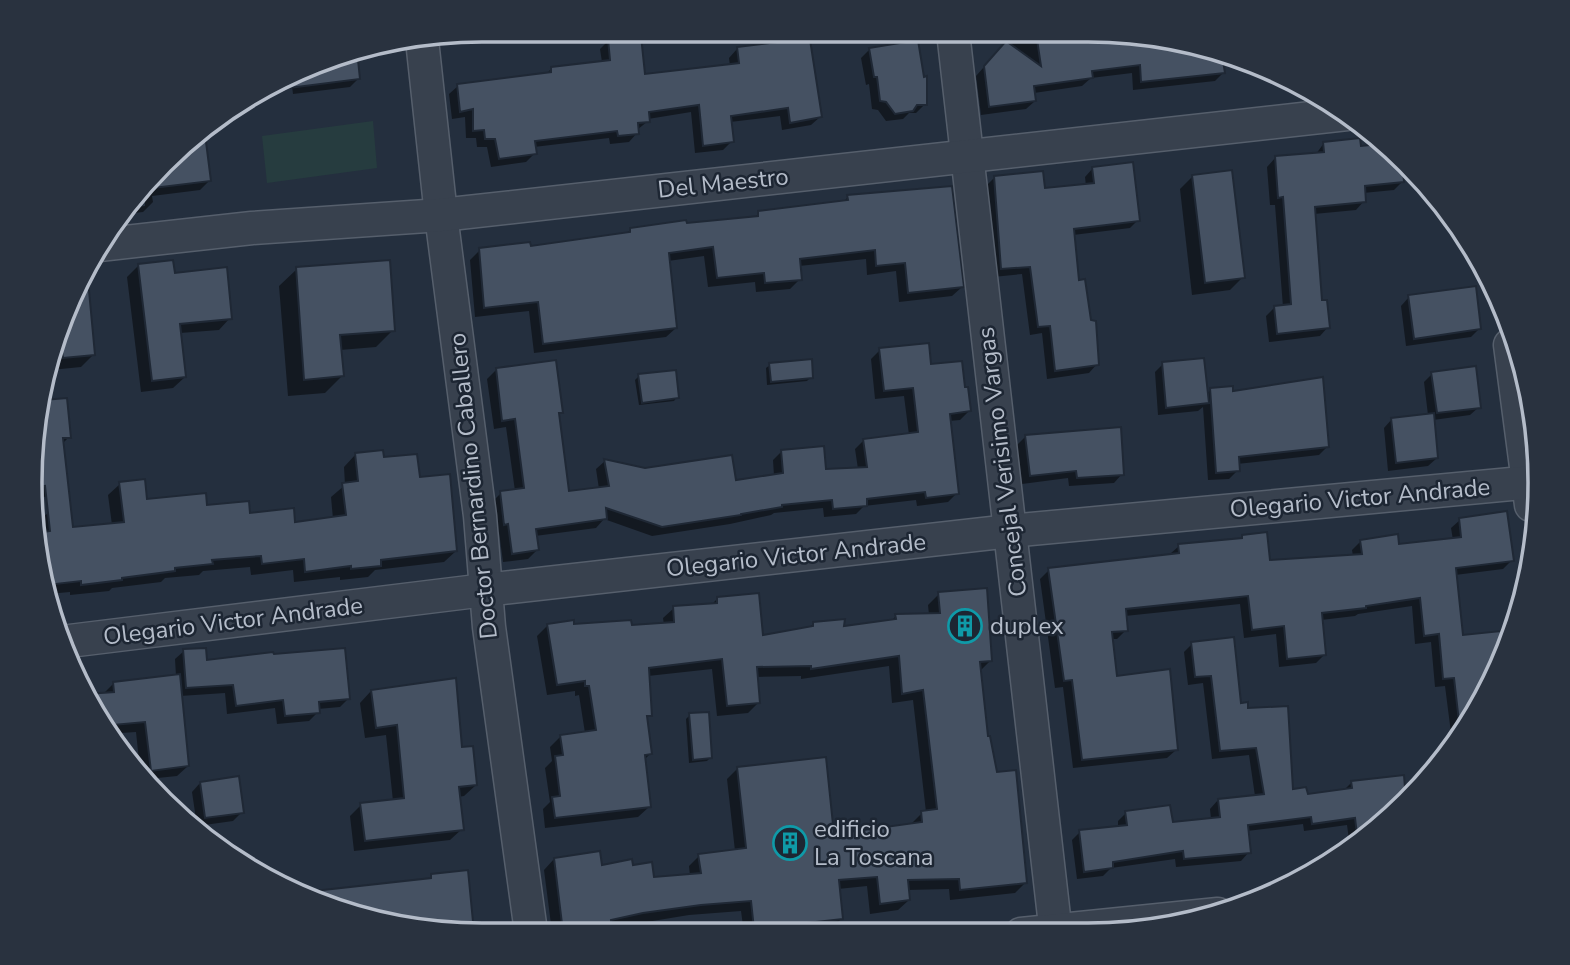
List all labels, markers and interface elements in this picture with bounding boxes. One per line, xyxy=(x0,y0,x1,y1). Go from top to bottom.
street label: Del Maestro xyxy=(656,160,790,206)
street label: Concejal Verisimo Vargas xyxy=(970,325,1034,599)
street label: Doctor Bernardino Caballero xyxy=(441,331,505,641)
street label: Olegario Victor Andrade xyxy=(1228,471,1492,525)
street label: Olegario Victor Andrade xyxy=(664,525,928,585)
street label: Olegario Victor Andrade xyxy=(101,589,365,653)
building icon: duplex xyxy=(946,607,984,645)
place label: duplex xyxy=(990,610,1064,642)
place label: edificio La Toscana xyxy=(814,813,934,873)
building icon: edificio La Toscana xyxy=(771,824,809,862)

